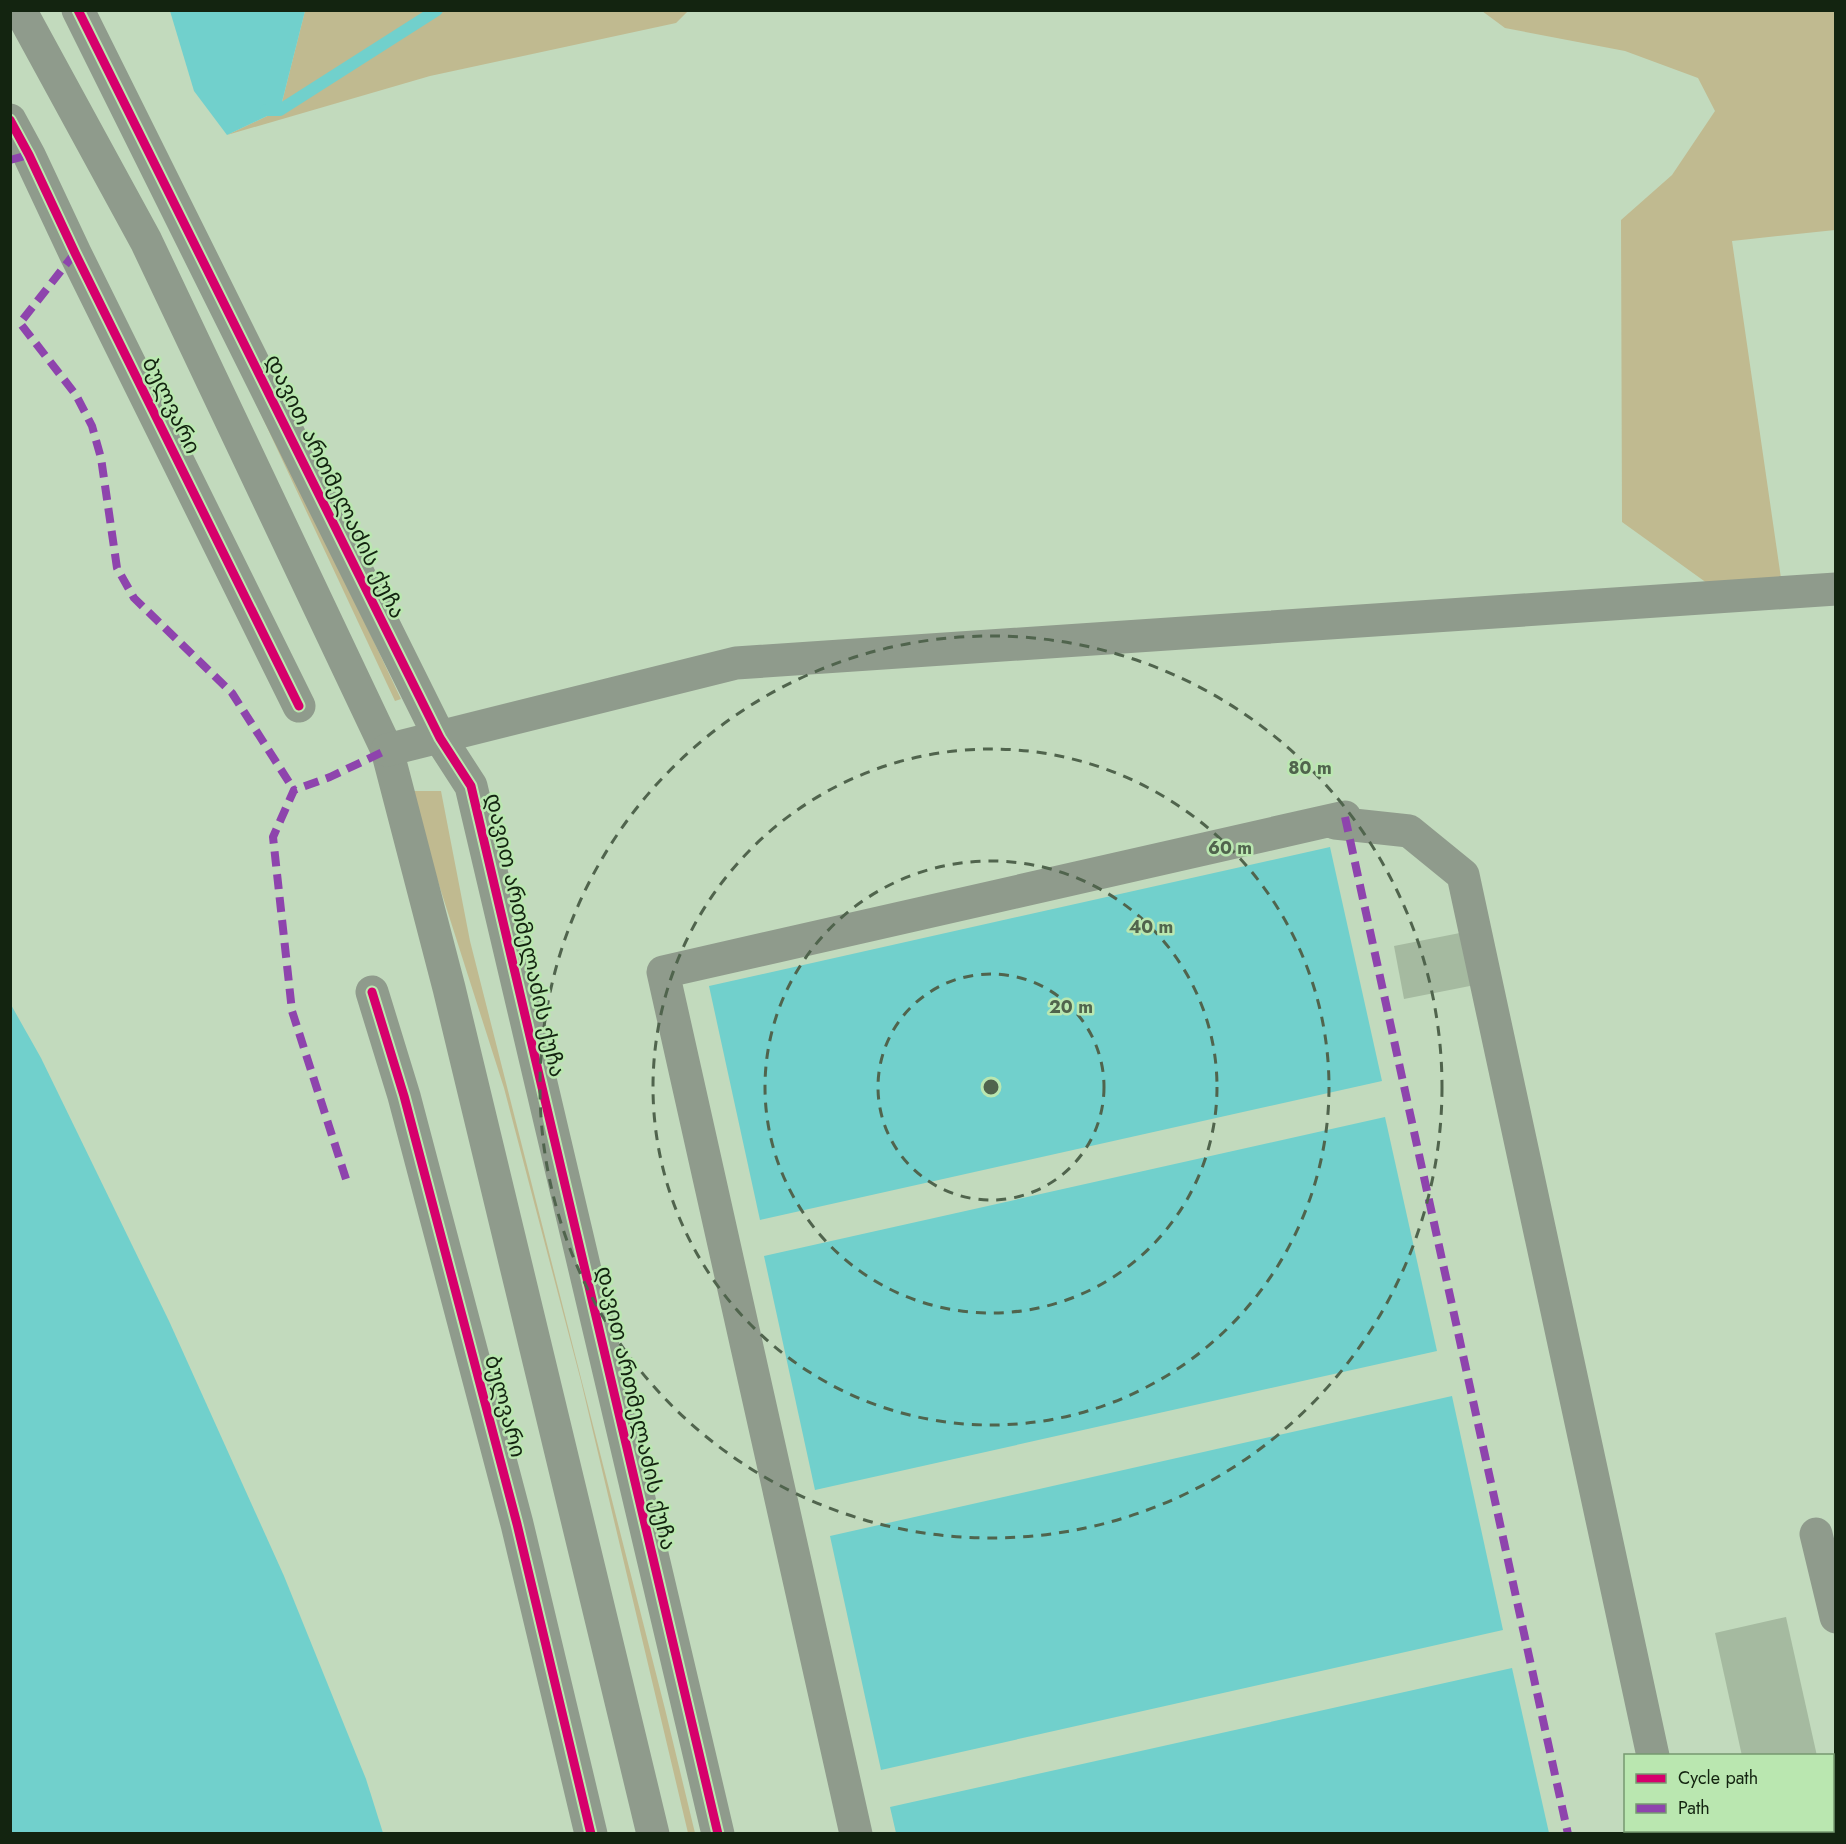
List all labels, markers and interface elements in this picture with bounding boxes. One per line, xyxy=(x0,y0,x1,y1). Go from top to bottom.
street label: დავით ართმელაძის ქუჩა xyxy=(258,348,414,624)
street label: ბულვარი xyxy=(135,351,209,459)
text: 80 m xyxy=(1288,755,1332,781)
street label: დავით ართმელაძის ქუჩა xyxy=(478,790,574,1080)
text: 60 m xyxy=(1208,835,1252,861)
text: 40 m xyxy=(1129,914,1173,940)
text: 20 m xyxy=(1049,994,1093,1020)
centre of rings xyxy=(981,1077,1001,1097)
street label: დავით ართმელაძის ქუჩა xyxy=(589,1263,685,1553)
street label: ბულვარი xyxy=(477,1351,535,1461)
legend xyxy=(1624,1754,1834,1832)
text: Cycle path xyxy=(1678,1765,1758,1791)
text: Path xyxy=(1678,1795,1710,1821)

